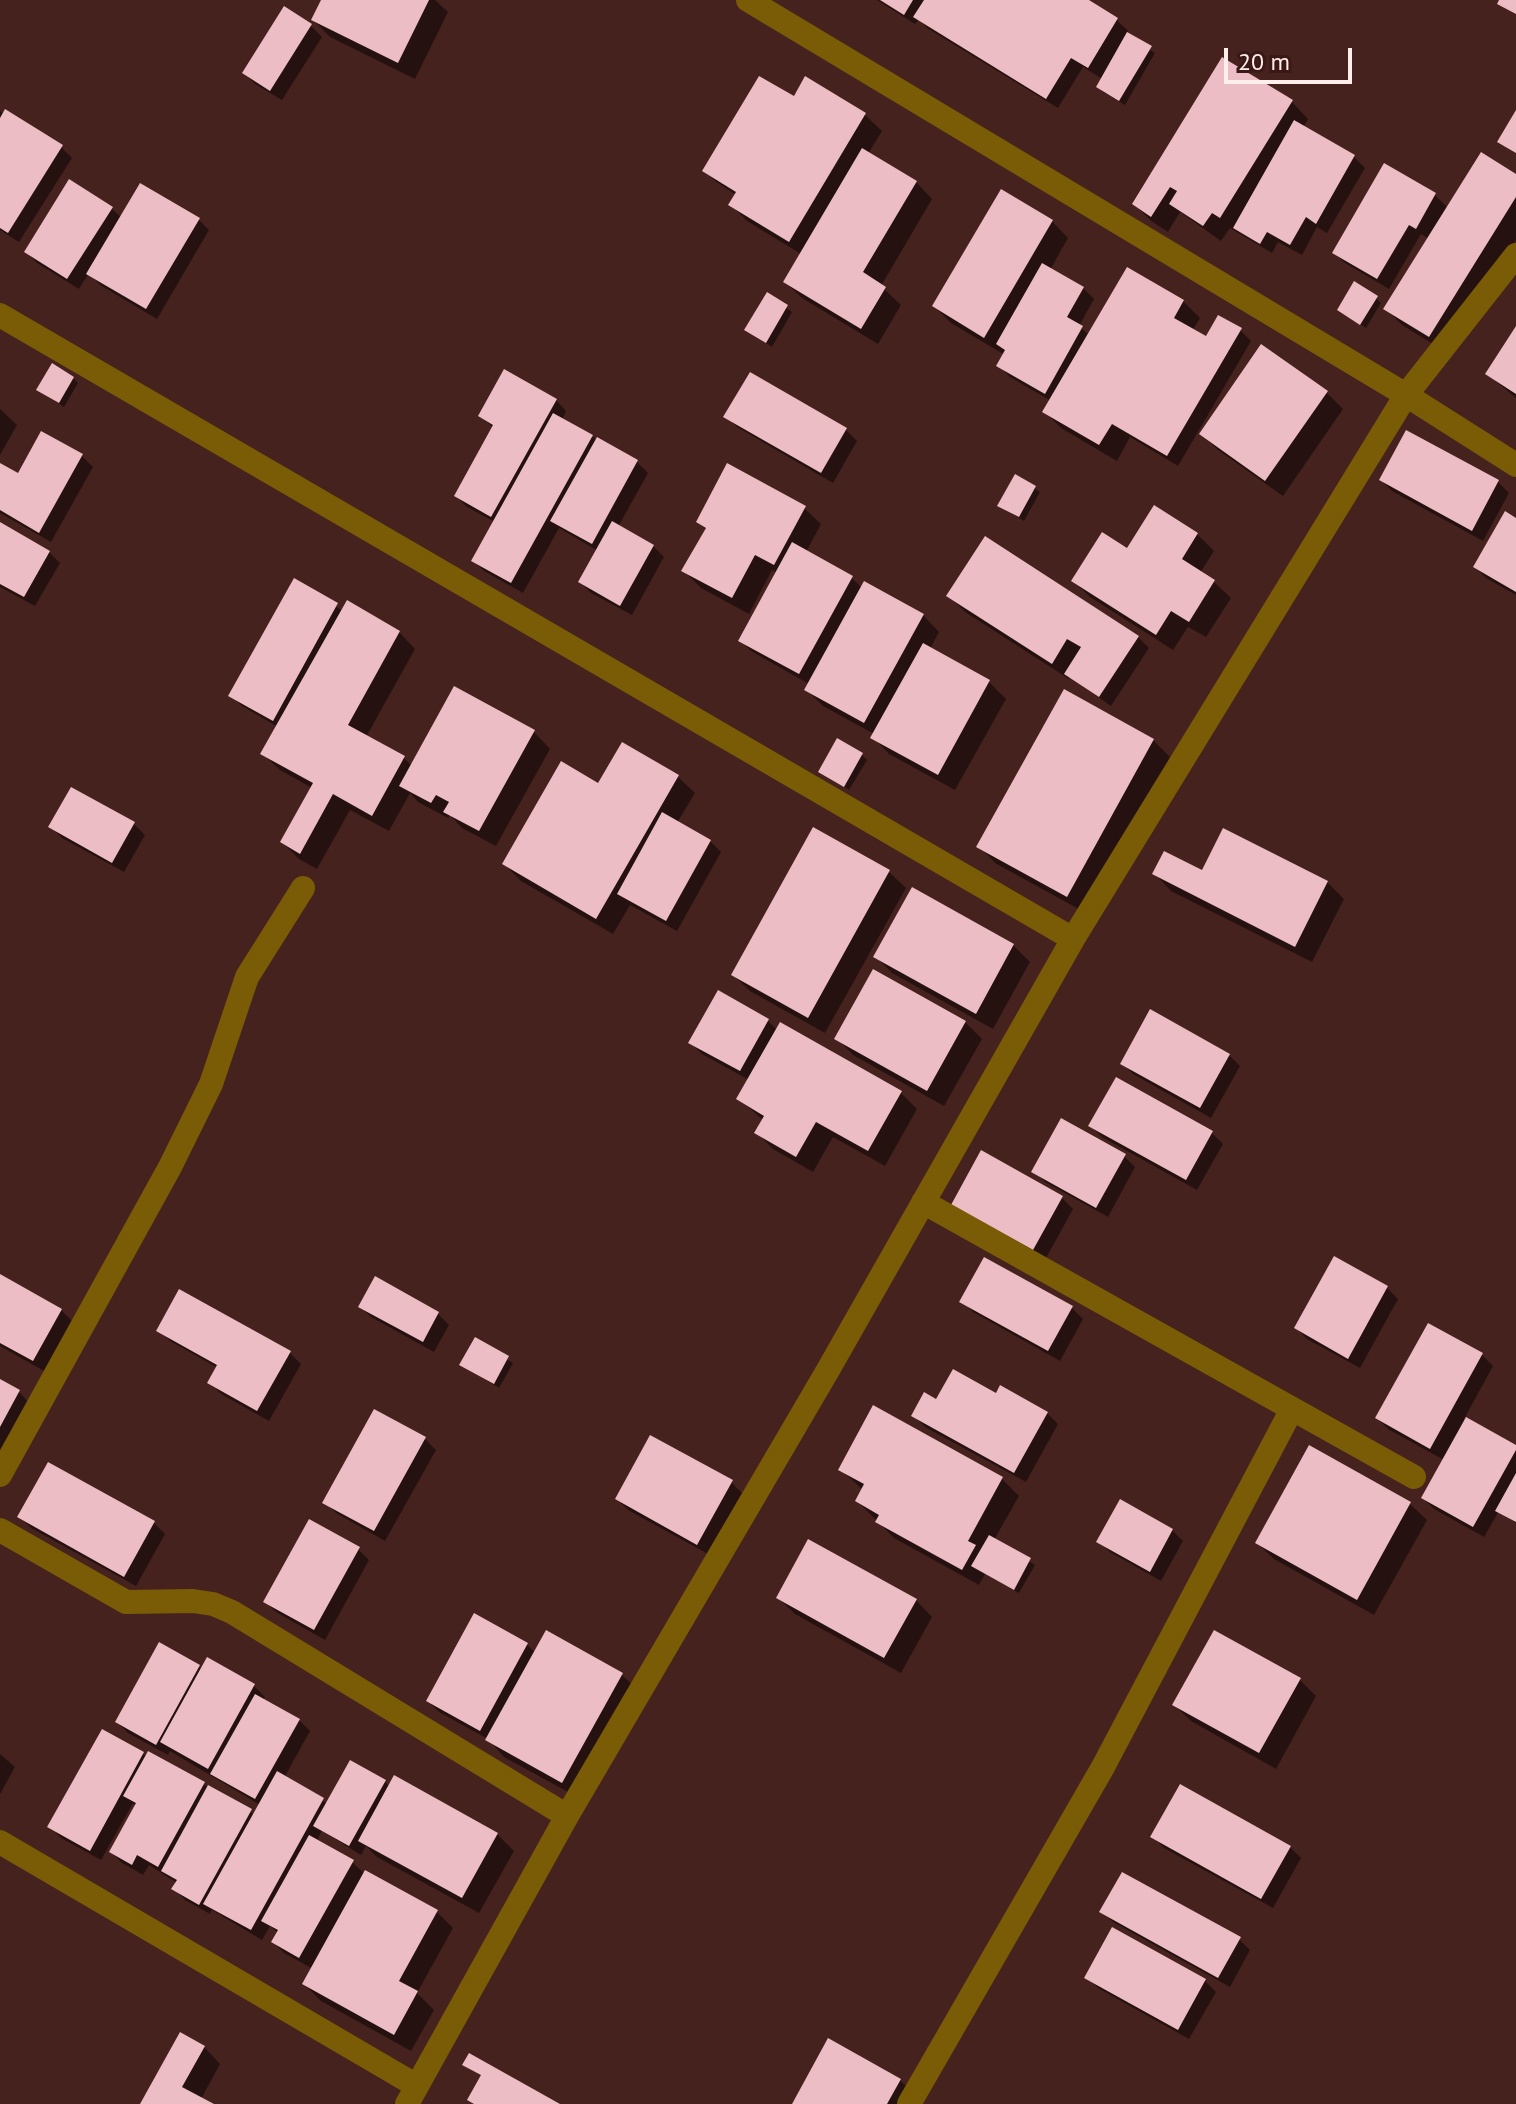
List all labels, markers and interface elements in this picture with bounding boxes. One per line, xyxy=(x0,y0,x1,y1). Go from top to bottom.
scale bar xyxy=(1228,32,1356,82)
text: 20 m xyxy=(1238,46,1290,77)

